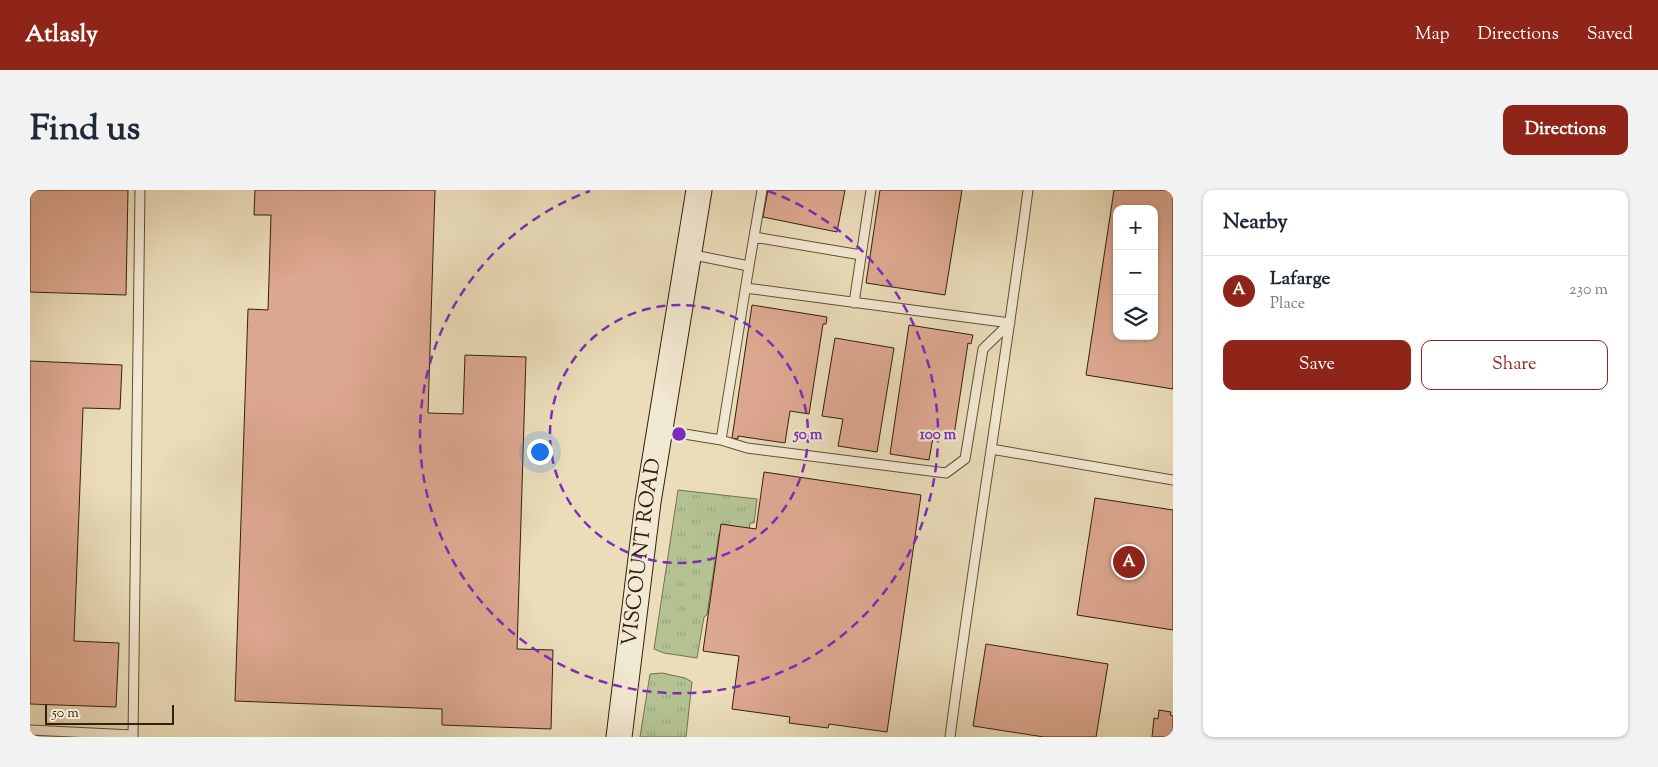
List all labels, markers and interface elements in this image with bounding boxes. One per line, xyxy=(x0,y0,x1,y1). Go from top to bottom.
text: Atlasly xyxy=(25,18,98,52)
text: Map xyxy=(1415,22,1450,48)
text: Directions xyxy=(1478,22,1559,48)
text: Saved xyxy=(1587,22,1633,48)
text: Find us xyxy=(30,105,140,156)
button: Directions xyxy=(1503,105,1628,155)
map controls xyxy=(1113,205,1158,340)
button: + xyxy=(1113,205,1158,250)
text: Nearby xyxy=(1223,208,1288,238)
button: − xyxy=(1113,250,1158,295)
text: Lafarge xyxy=(1270,266,1330,293)
text: A xyxy=(1233,279,1246,302)
text: 230 m xyxy=(1569,279,1608,302)
text: Place xyxy=(1270,293,1305,316)
button: layers xyxy=(1113,295,1158,340)
button: Save xyxy=(1223,340,1411,390)
button: Share xyxy=(1421,340,1608,390)
centre of rings xyxy=(670,425,688,443)
text: 50 m xyxy=(793,425,823,446)
text: 100 m xyxy=(920,425,957,446)
your location xyxy=(527,439,553,465)
street label: VISCOUNT ROAD xyxy=(615,456,670,648)
pin: A xyxy=(1113,543,1145,581)
scale bar xyxy=(45,702,174,725)
text: 50 m xyxy=(52,704,79,724)

